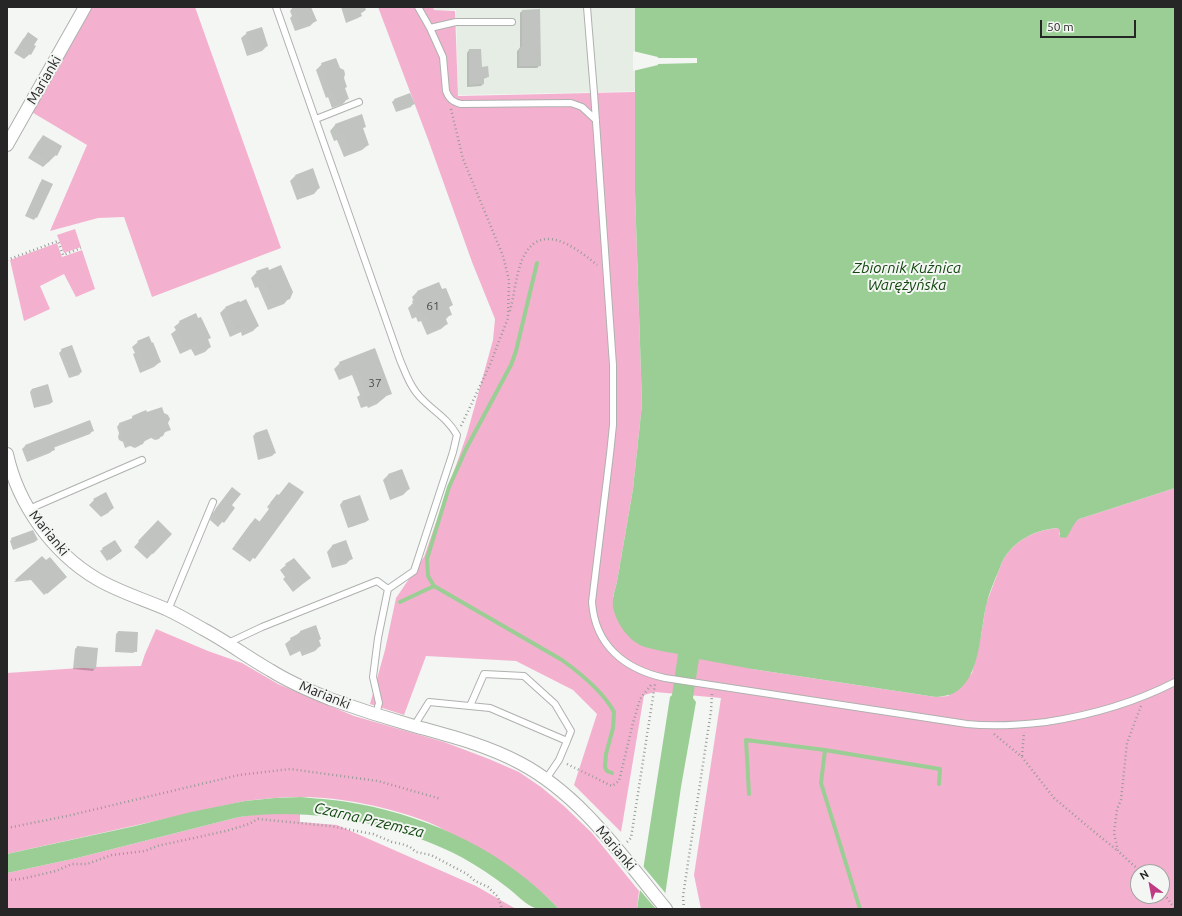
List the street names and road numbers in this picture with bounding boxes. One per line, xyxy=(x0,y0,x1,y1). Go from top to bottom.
street label: Marianki xyxy=(23,53,65,107)
street label: Marianki xyxy=(26,507,72,559)
street label: Marianki xyxy=(297,677,353,713)
street label: Marianki xyxy=(592,822,640,874)

